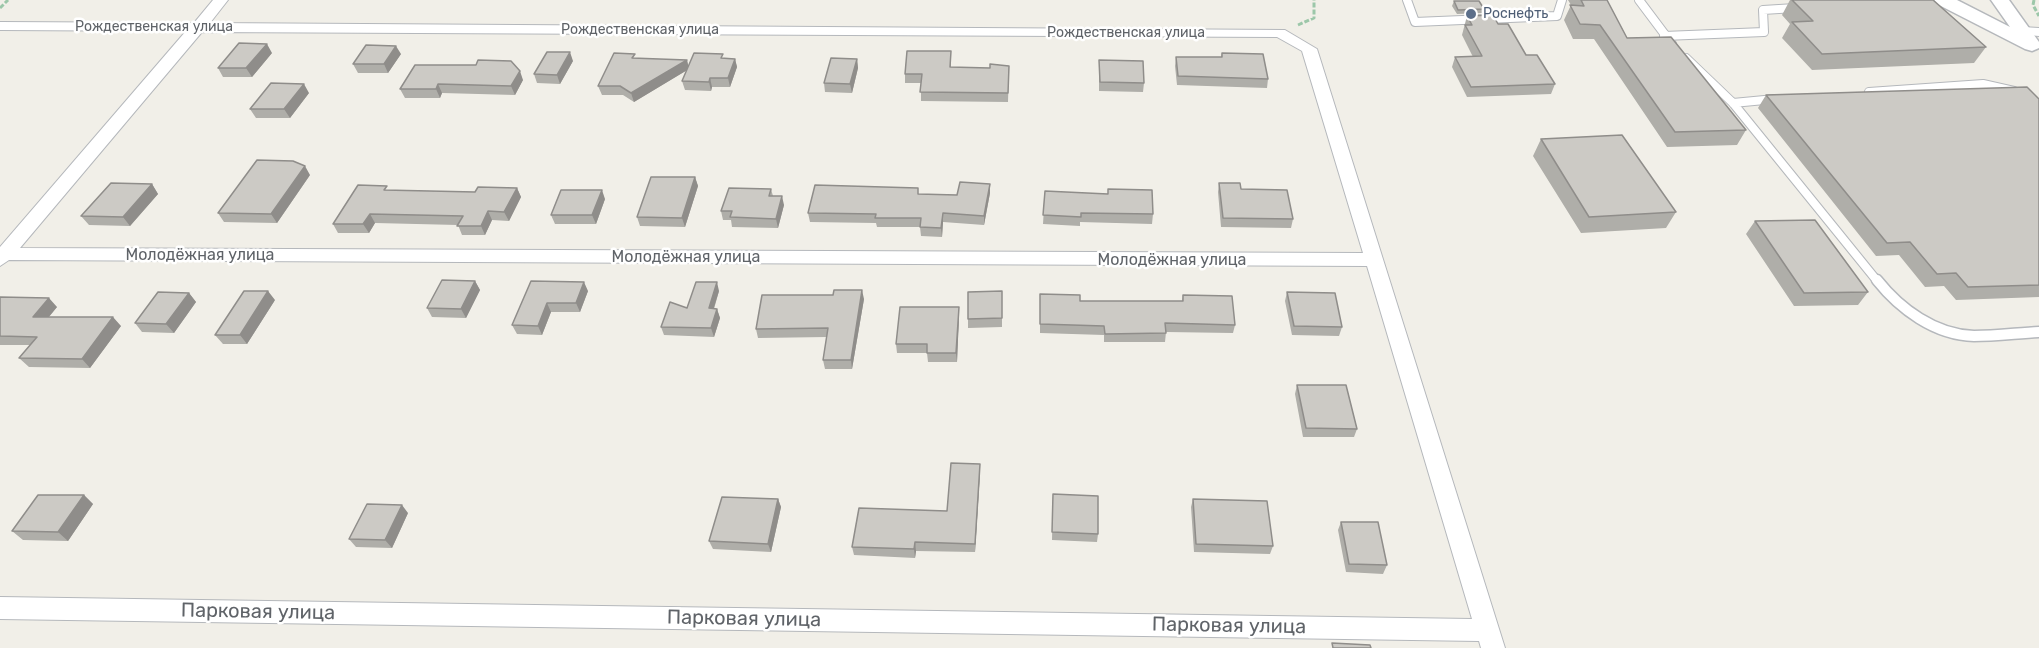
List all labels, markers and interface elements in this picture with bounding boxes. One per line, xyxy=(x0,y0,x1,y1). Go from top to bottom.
place label: Роснефть xyxy=(1483,6,1548,22)
marker: Роснефть xyxy=(1464,7,1478,21)
street label: Рождественская улица xyxy=(75,19,233,35)
street label: Рождественская улица xyxy=(561,22,719,38)
street label: Рождественская улица xyxy=(1047,25,1205,41)
street label: Молодёжная улица xyxy=(126,245,274,265)
street label: Молодёжная улица xyxy=(612,247,760,267)
street label: Молодёжная улица xyxy=(1098,250,1246,270)
street label: Парковая улица xyxy=(181,599,335,625)
street label: Парковая улица xyxy=(667,606,821,632)
street label: Парковая улица xyxy=(1152,613,1306,639)

